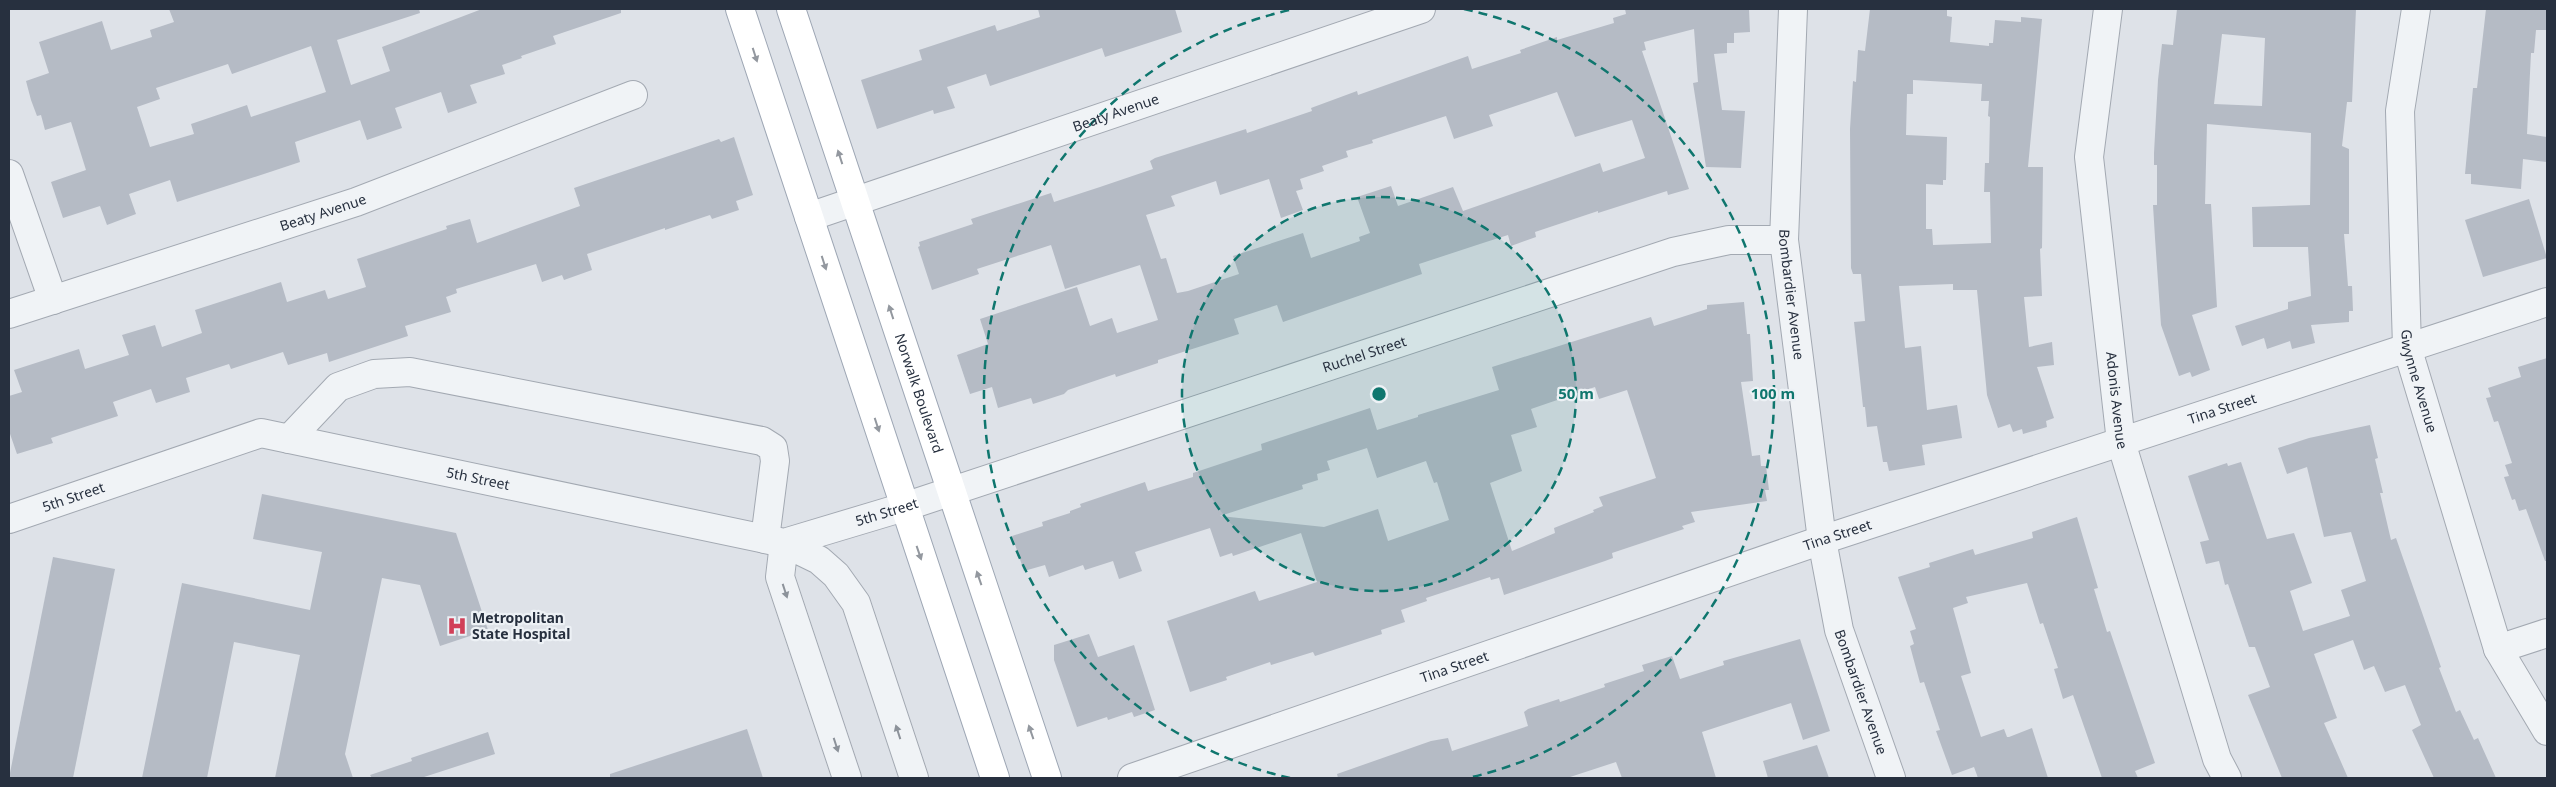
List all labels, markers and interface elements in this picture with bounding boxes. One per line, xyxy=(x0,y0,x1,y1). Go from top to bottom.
one-way arrow xyxy=(751,48,759,63)
street label: Beaty Avenue xyxy=(1070,89,1161,136)
one-way arrow xyxy=(835,150,843,165)
street label: Beaty Avenue xyxy=(277,189,369,235)
street label: Bombardier Avenue xyxy=(1775,229,1809,361)
one-way arrow xyxy=(820,256,828,271)
one-way arrow xyxy=(886,304,894,319)
street label: Gwynne Avenue xyxy=(2397,329,2442,435)
street label: Norwalk Boulevard xyxy=(891,331,948,455)
street label: Ruchel Street xyxy=(1320,331,1409,377)
street label: Adonis Avenue xyxy=(2102,350,2133,451)
text: 50 m xyxy=(1558,383,1594,403)
text: 100 m xyxy=(1751,383,1795,403)
centre of rings xyxy=(1370,385,1388,403)
street label: Tina Street xyxy=(2185,388,2259,428)
one-way arrow xyxy=(873,418,881,433)
street label: 5th Street xyxy=(445,462,512,494)
street label: 5th Street xyxy=(40,477,107,516)
street label: 5th Street xyxy=(853,493,920,530)
street label: Tina Street xyxy=(1801,514,1874,555)
one-way arrow xyxy=(916,546,924,561)
one-way arrow xyxy=(975,570,983,585)
one-way arrow xyxy=(781,584,789,599)
place label: Metropolitan State Hospital xyxy=(472,608,570,643)
hospital icon: Metropolitan State Hospital xyxy=(446,615,468,637)
street label: Bombardier Avenue xyxy=(1831,627,1892,757)
street label: Tina Street xyxy=(1418,646,1491,687)
one-way arrow xyxy=(894,724,902,739)
one-way arrow xyxy=(1027,724,1035,739)
one-way arrow xyxy=(833,738,840,753)

